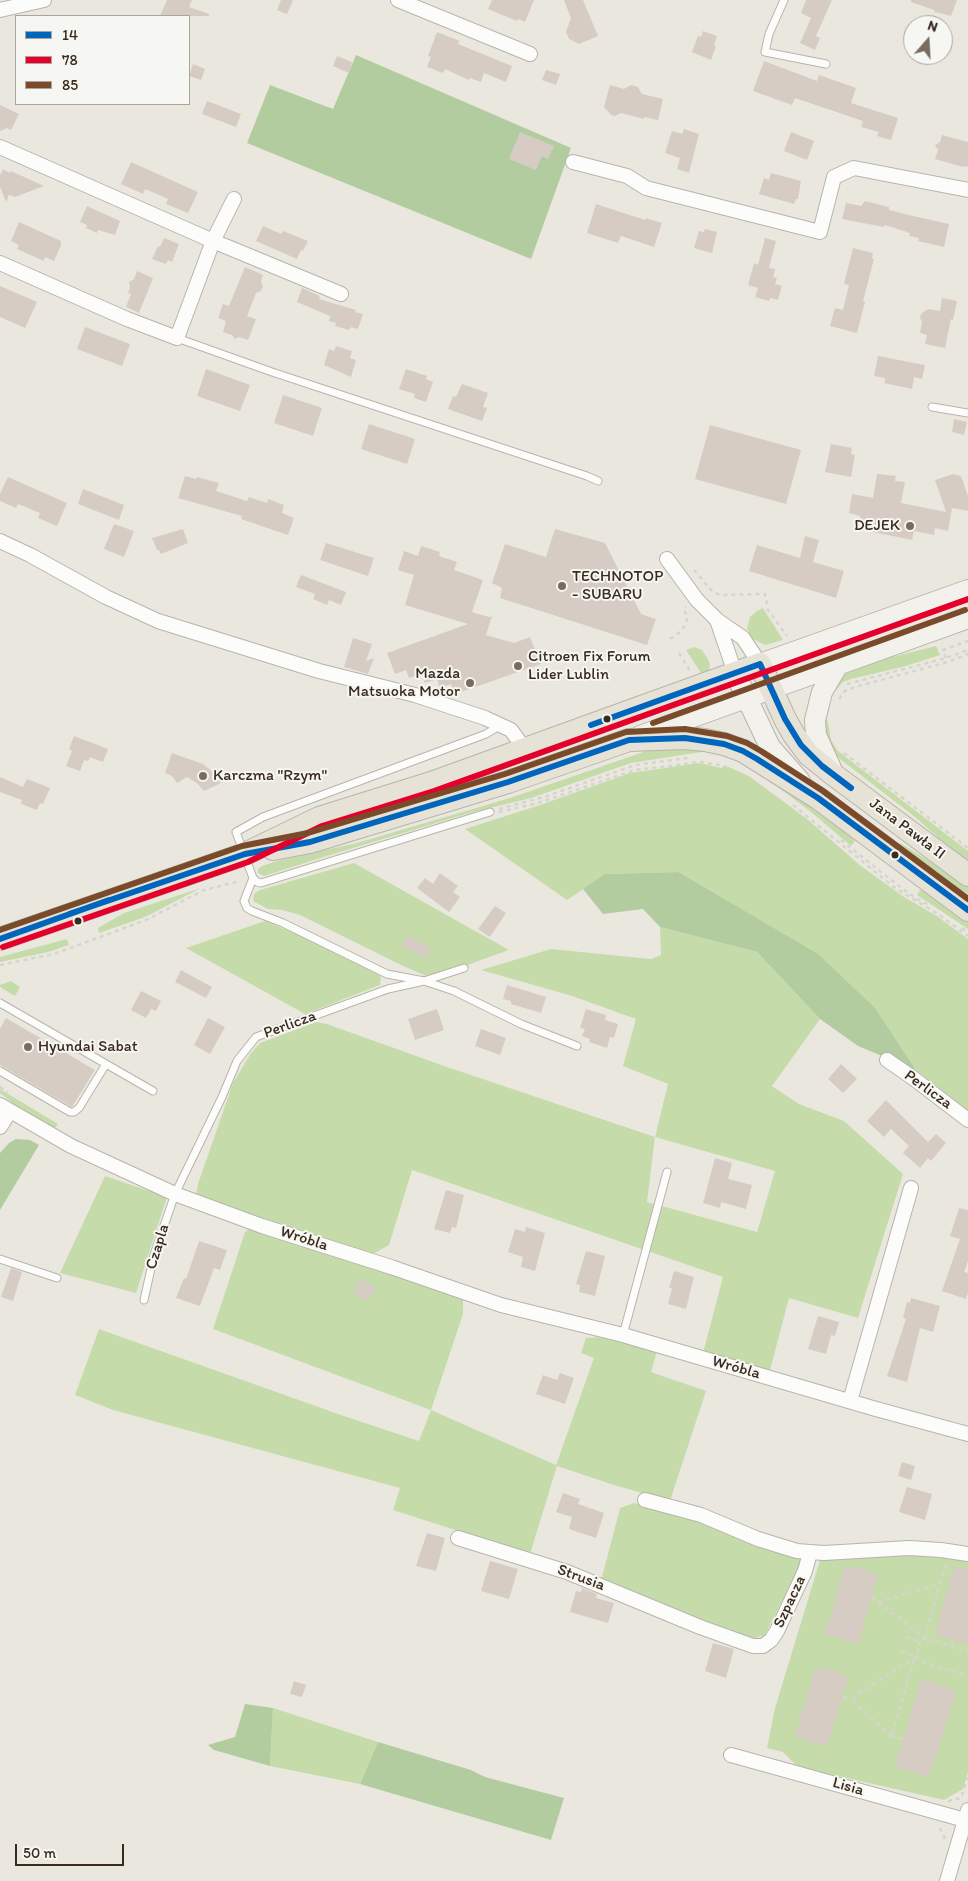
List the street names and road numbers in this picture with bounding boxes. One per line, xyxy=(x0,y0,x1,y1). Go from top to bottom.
street label: Jana Pawła II xyxy=(865,794,949,864)
street label: Perlicza xyxy=(261,1007,319,1043)
street label: Perlicza xyxy=(900,1066,956,1114)
street label: Czapla xyxy=(142,1222,174,1272)
street label: Wróbla xyxy=(278,1222,330,1256)
street label: Wróbla xyxy=(710,1352,762,1384)
street label: Strusia xyxy=(554,1561,608,1595)
street label: Szpacza xyxy=(770,1573,810,1631)
street label: Lisia xyxy=(830,1773,866,1801)

